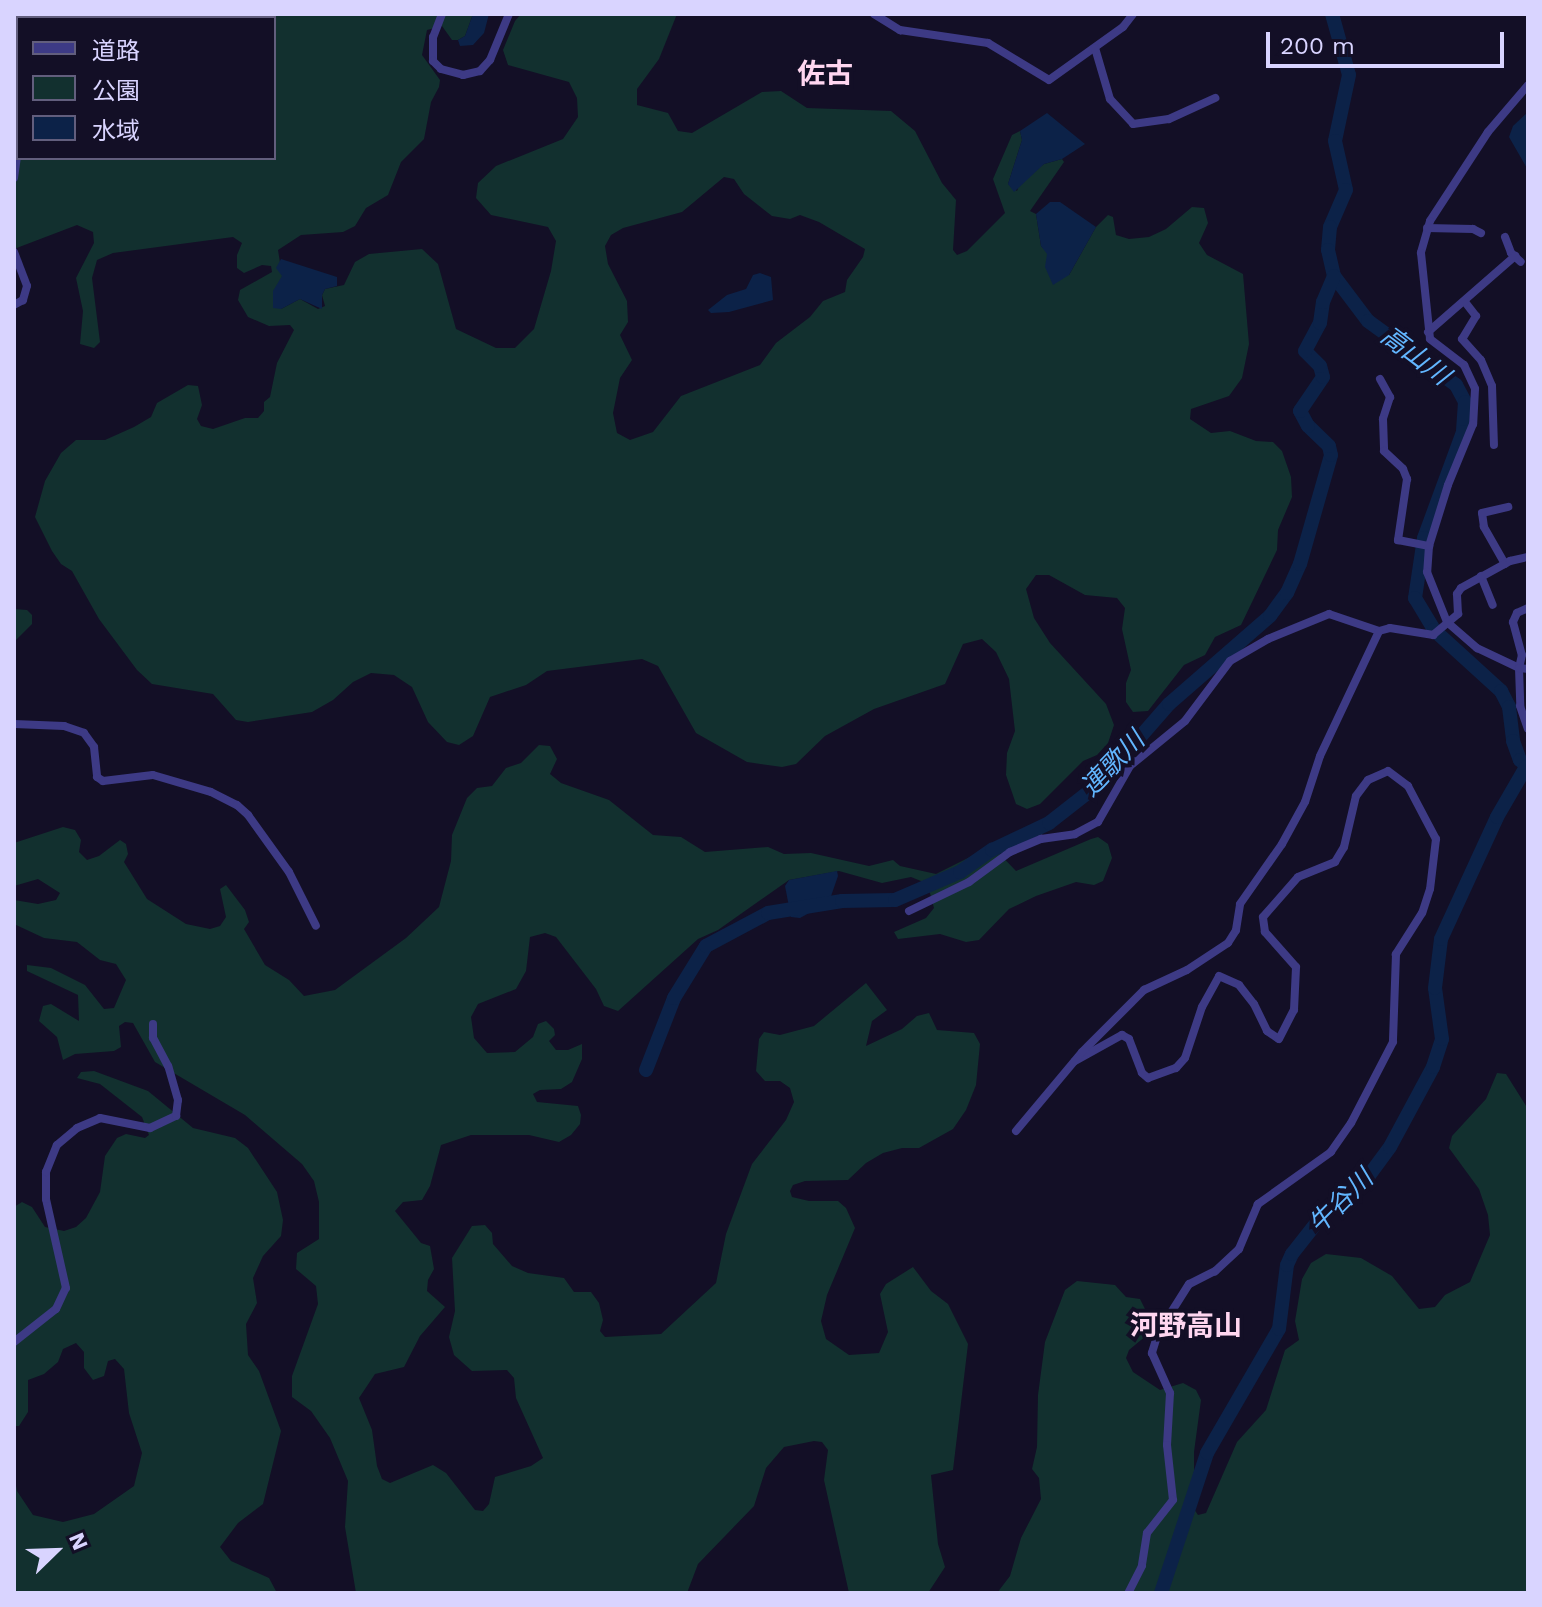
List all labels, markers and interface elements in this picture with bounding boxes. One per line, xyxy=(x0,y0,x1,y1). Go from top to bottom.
legend xyxy=(16,16,276,160)
scale bar xyxy=(1270,16,1508,66)
text: 200 m xyxy=(1280,32,1355,60)
text: 道路 xyxy=(92,37,140,65)
district label: 佐古 xyxy=(797,57,853,91)
text: 公園 xyxy=(92,77,140,105)
text: 水域 xyxy=(92,117,140,145)
water label: 高山川 xyxy=(1374,320,1456,392)
water label: 連歌川 xyxy=(1075,725,1151,803)
water label: 牛谷川 xyxy=(1302,1163,1380,1241)
district label: 河野高山 xyxy=(1130,1309,1242,1343)
north arrow xyxy=(16,1511,96,1591)
text: N xyxy=(64,1529,93,1554)

